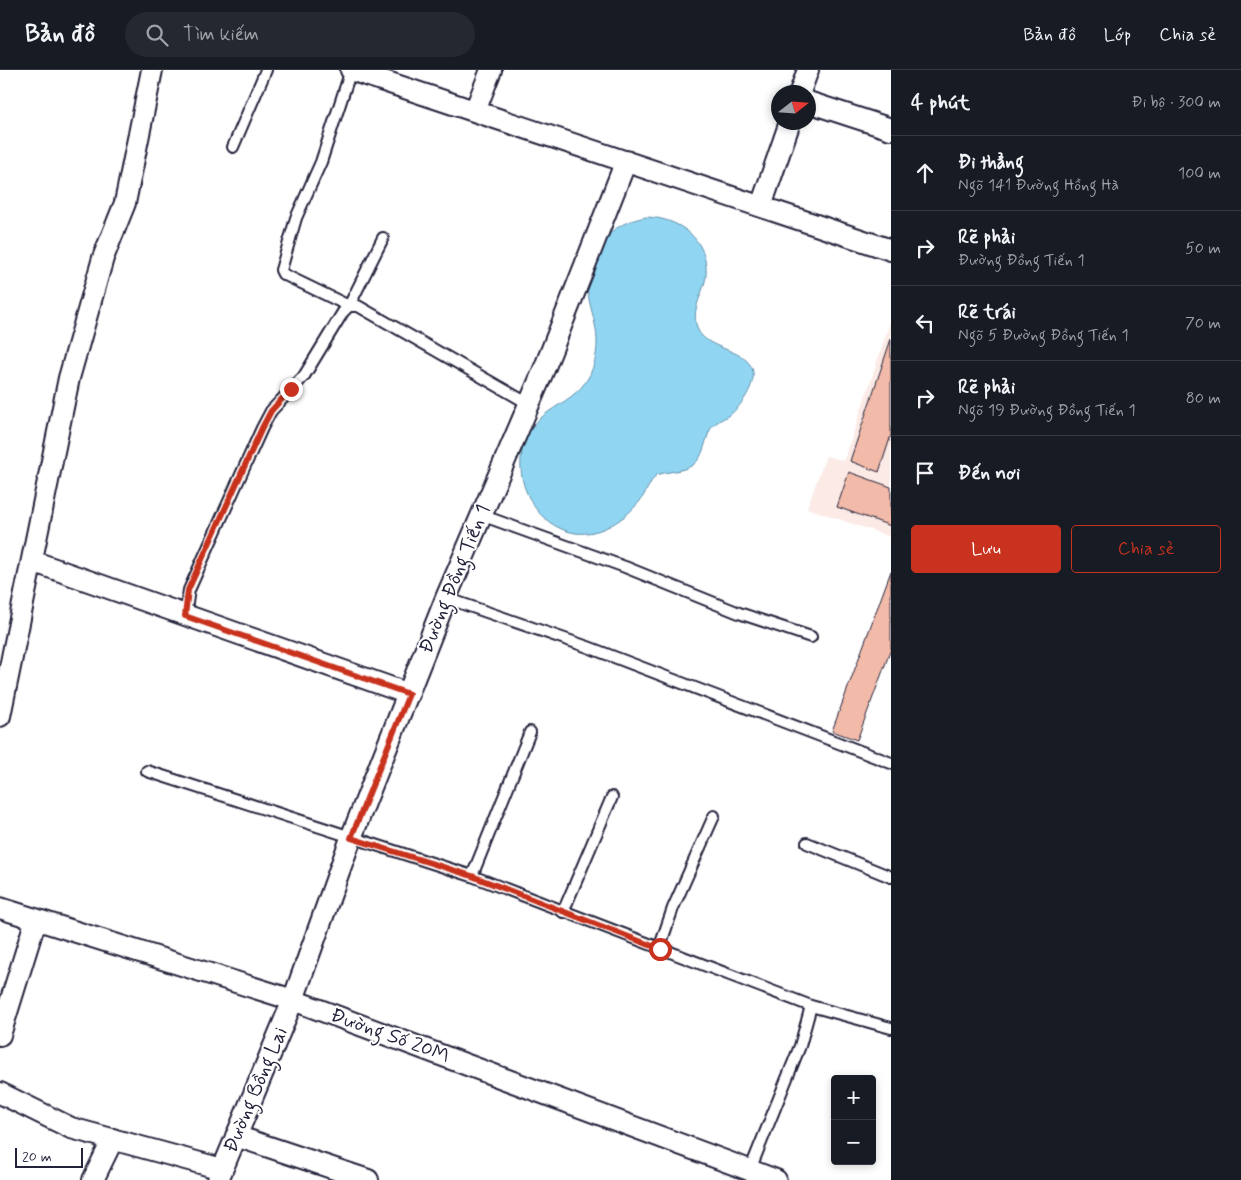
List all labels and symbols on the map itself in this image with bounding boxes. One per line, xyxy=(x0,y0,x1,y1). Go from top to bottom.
north arrow xyxy=(771,85,816,130)
route end xyxy=(280,378,303,401)
street label: Đường Đồng Tiến 1 xyxy=(413,501,499,658)
route start xyxy=(649,938,672,961)
street label: Đường Số 20M xyxy=(326,1002,453,1072)
street label: Đường Bồng Lai xyxy=(217,1023,296,1158)
scale bar xyxy=(15,1145,82,1168)

